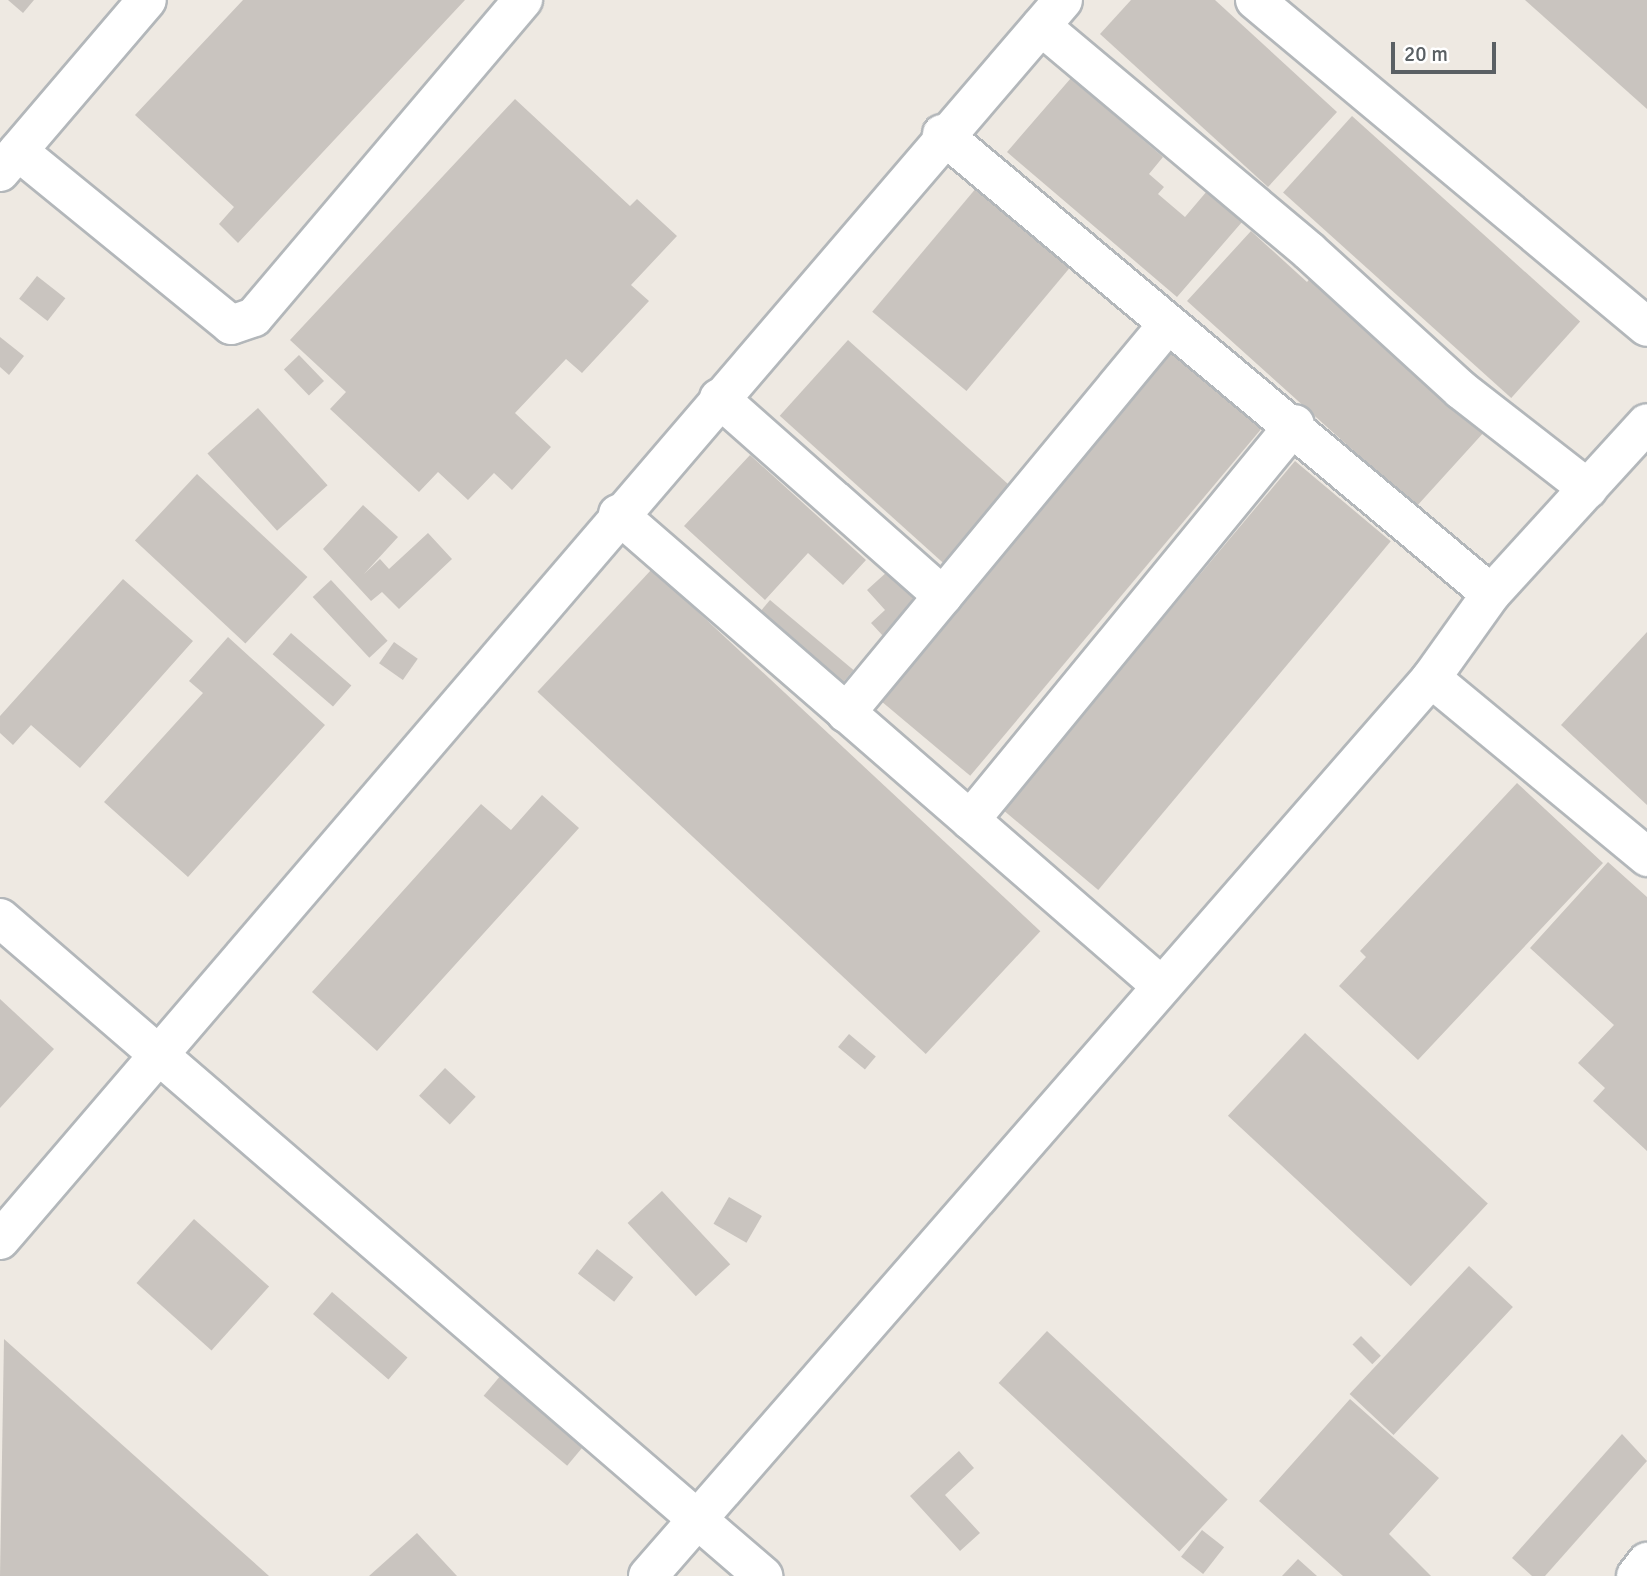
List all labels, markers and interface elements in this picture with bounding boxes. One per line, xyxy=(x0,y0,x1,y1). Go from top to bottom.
scale bar xyxy=(1395,28,1500,72)
text: 20 m xyxy=(1404,41,1448,67)

